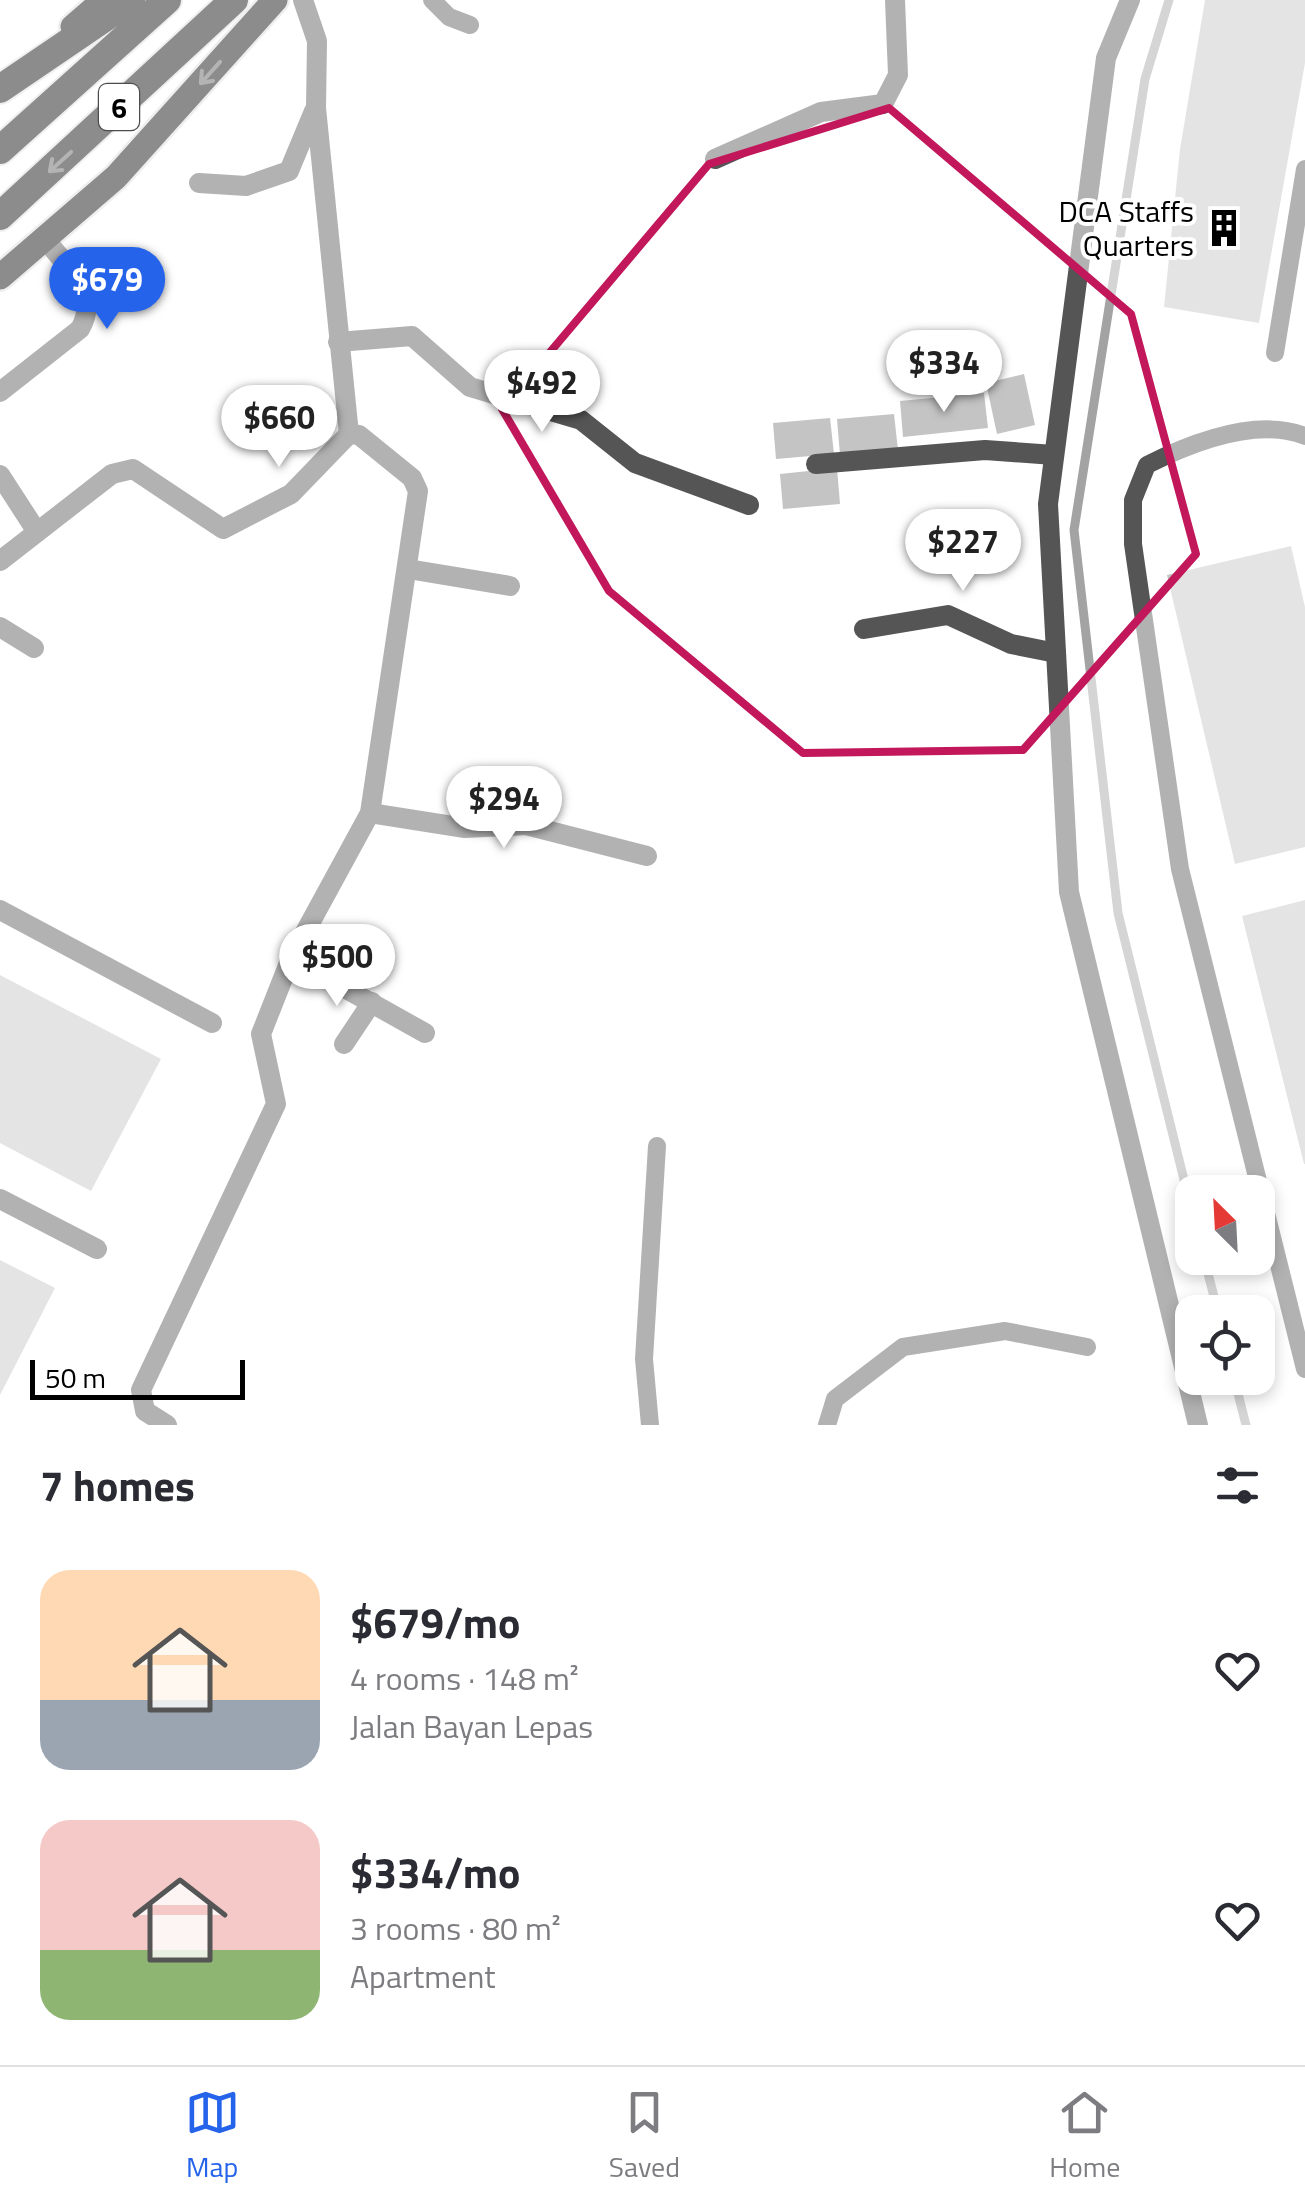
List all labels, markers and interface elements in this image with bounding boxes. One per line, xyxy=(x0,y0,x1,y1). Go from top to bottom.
one-way arrow xyxy=(199,60,222,85)
road number: 6 xyxy=(99,84,139,130)
one-way arrow xyxy=(48,150,73,173)
place label: DCA Staffs Quarters xyxy=(1058,188,1194,268)
building icon: DCA Staffs Quarters xyxy=(1203,207,1245,249)
pin: $679 xyxy=(48,247,166,332)
text: $679 xyxy=(71,255,143,303)
pin: $334 xyxy=(885,330,1003,415)
text: $334 xyxy=(908,338,980,386)
pin: $492 xyxy=(483,350,601,435)
text: $492 xyxy=(506,358,578,406)
pin: $660 xyxy=(220,385,338,470)
text: $660 xyxy=(243,393,315,441)
pin: $227 xyxy=(904,509,1022,594)
text: $227 xyxy=(927,517,999,565)
pin: $294 xyxy=(445,766,563,851)
text: $294 xyxy=(468,774,540,822)
pin: $500 xyxy=(278,924,396,1009)
text: $500 xyxy=(301,932,373,980)
north arrow xyxy=(1175,1175,1275,1275)
map controls xyxy=(1175,1175,1275,1395)
button: locate xyxy=(1175,1295,1275,1395)
scale bar xyxy=(30,1355,245,1400)
text: 50 m xyxy=(45,1356,106,1399)
text: 7 homes xyxy=(40,1453,195,1517)
icon: filters xyxy=(1210,1458,1265,1513)
text: $679/mo xyxy=(350,1590,520,1654)
icon: home xyxy=(120,1610,240,1730)
icon: heart xyxy=(1210,1643,1265,1698)
text: 4 rooms · 148 m² xyxy=(350,1654,579,1702)
text: Jalan Bayan Lepas xyxy=(350,1702,593,1750)
text: $334/mo xyxy=(350,1840,520,1904)
icon: home xyxy=(120,1860,240,1980)
icon: heart xyxy=(1210,1893,1265,1948)
text: 3 rooms · 80 m² xyxy=(350,1904,561,1952)
text: Apartment xyxy=(350,1952,496,2000)
tab: Map xyxy=(185,2085,240,2188)
tab: Saved xyxy=(609,2085,680,2188)
tab: Home xyxy=(1049,2085,1120,2188)

